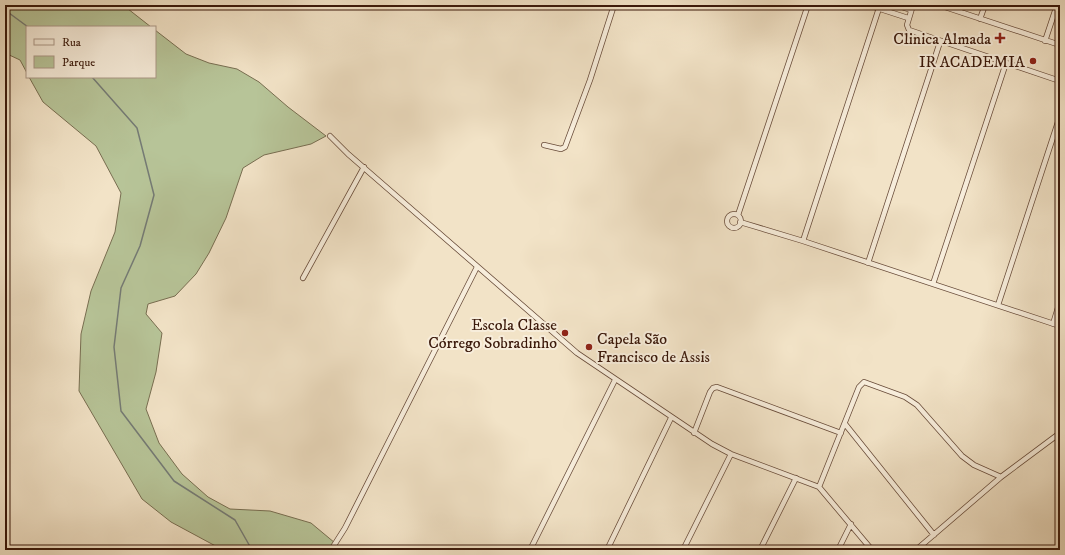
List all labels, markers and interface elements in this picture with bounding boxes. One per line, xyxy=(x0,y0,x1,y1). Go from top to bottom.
legend xyxy=(26,26,156,78)
place label: Clinica Almada xyxy=(893,29,991,49)
marker: Clinica Almada xyxy=(994,32,1006,44)
text: Rua xyxy=(62,35,82,50)
place label: IR ACADEMIA xyxy=(919,52,1026,72)
text: Parque xyxy=(62,55,95,70)
marker: IR ACADEMIA xyxy=(1028,56,1038,66)
place label: Escola Classe Córrego Sobradinho xyxy=(428,315,557,353)
marker: Escola Classe Córrego Sobradinho xyxy=(560,328,570,338)
place label: Capela São Francisco de Assis xyxy=(597,329,710,367)
marker: Capela São Francisco de Assis xyxy=(584,342,594,352)

